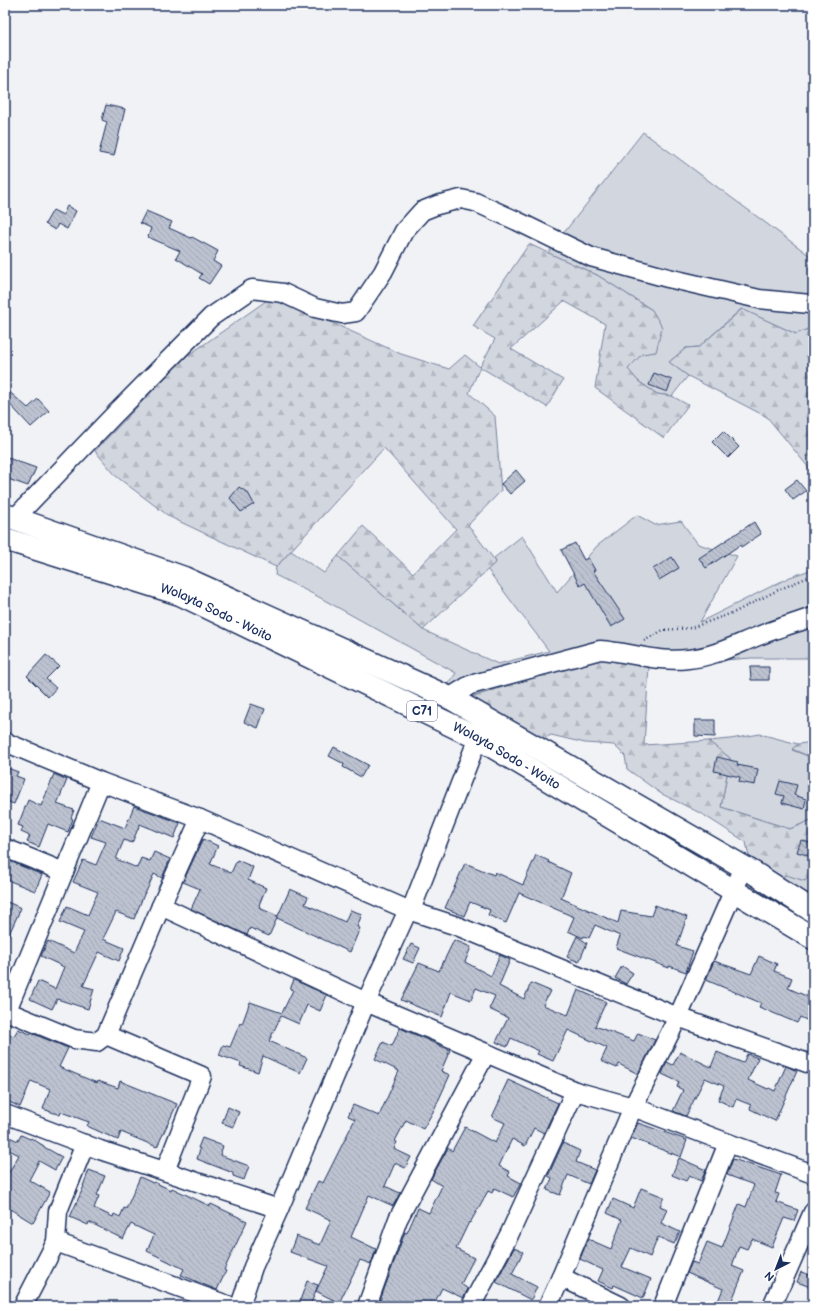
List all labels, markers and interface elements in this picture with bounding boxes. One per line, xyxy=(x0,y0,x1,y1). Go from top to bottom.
street label: Wolayta Sodo - Woito xyxy=(158,580,275,645)
road number: C71 xyxy=(407,701,437,721)
street label: Wolayta Sodo - Woito xyxy=(450,719,563,793)
north arrow xyxy=(756,1249,796,1289)
text: N xyxy=(762,1268,777,1284)

